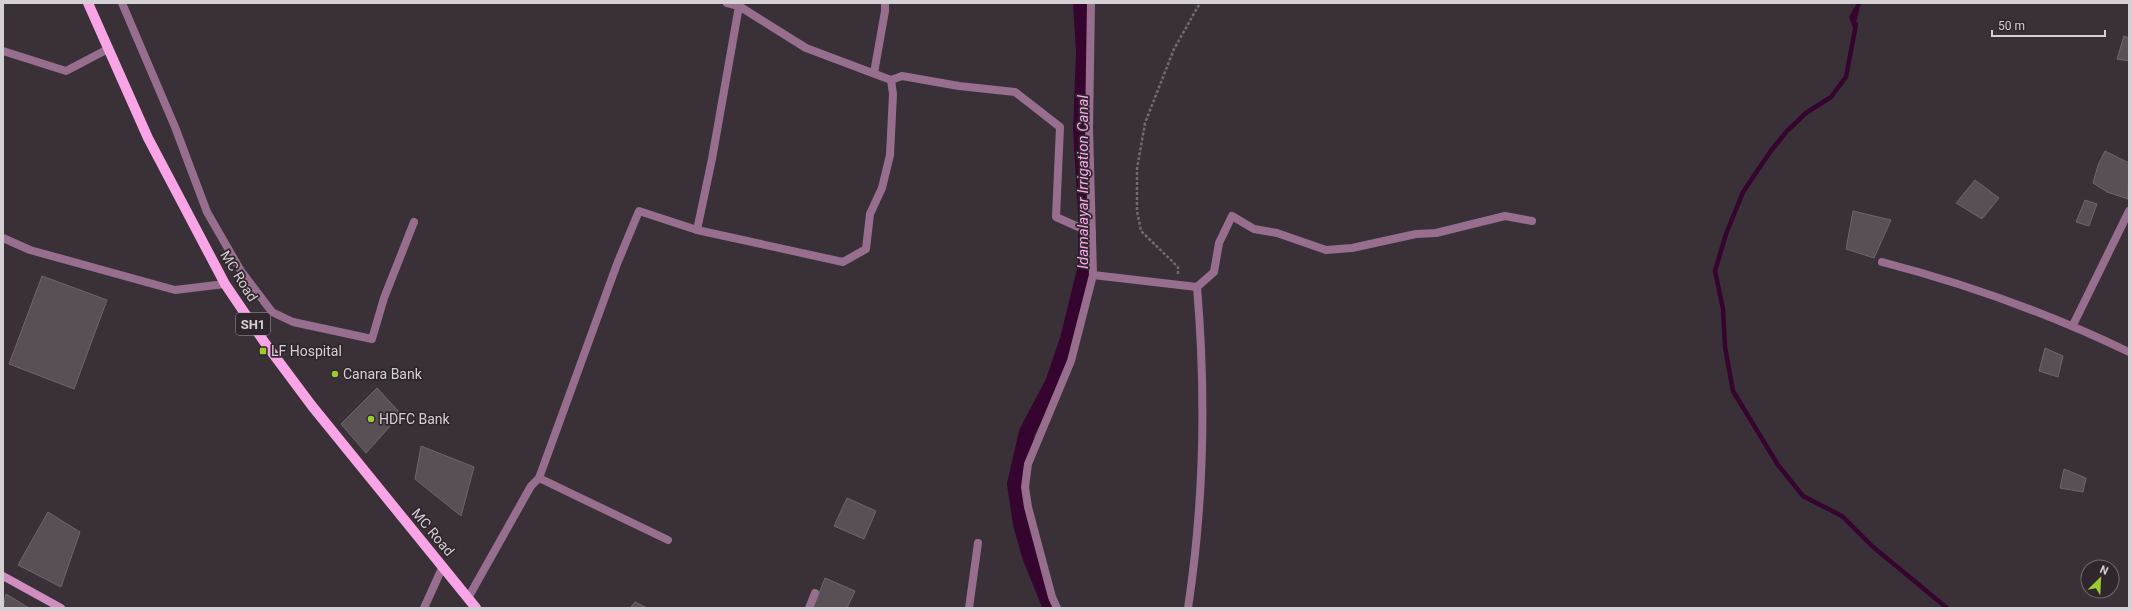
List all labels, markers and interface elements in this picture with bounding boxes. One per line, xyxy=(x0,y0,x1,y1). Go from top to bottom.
scale bar xyxy=(1992,12,2105,38)
text: 50 m xyxy=(1998,19,2025,33)
water label: Idamalayar Irrigation Canal xyxy=(1074,95,1092,269)
street label: MC Road xyxy=(217,248,261,304)
road number: SH1 xyxy=(236,313,270,335)
place label: LF Hospital xyxy=(271,343,342,359)
marker: LF Hospital xyxy=(258,346,268,356)
place label: Canara Bank xyxy=(343,366,423,382)
marker: Canara Bank xyxy=(330,369,340,379)
place label: HDFC Bank xyxy=(379,411,451,427)
marker: HDFC Bank xyxy=(366,414,376,424)
street label: MC Road xyxy=(409,505,457,559)
north arrow xyxy=(2080,559,2120,599)
text: N xyxy=(2098,563,2110,578)

